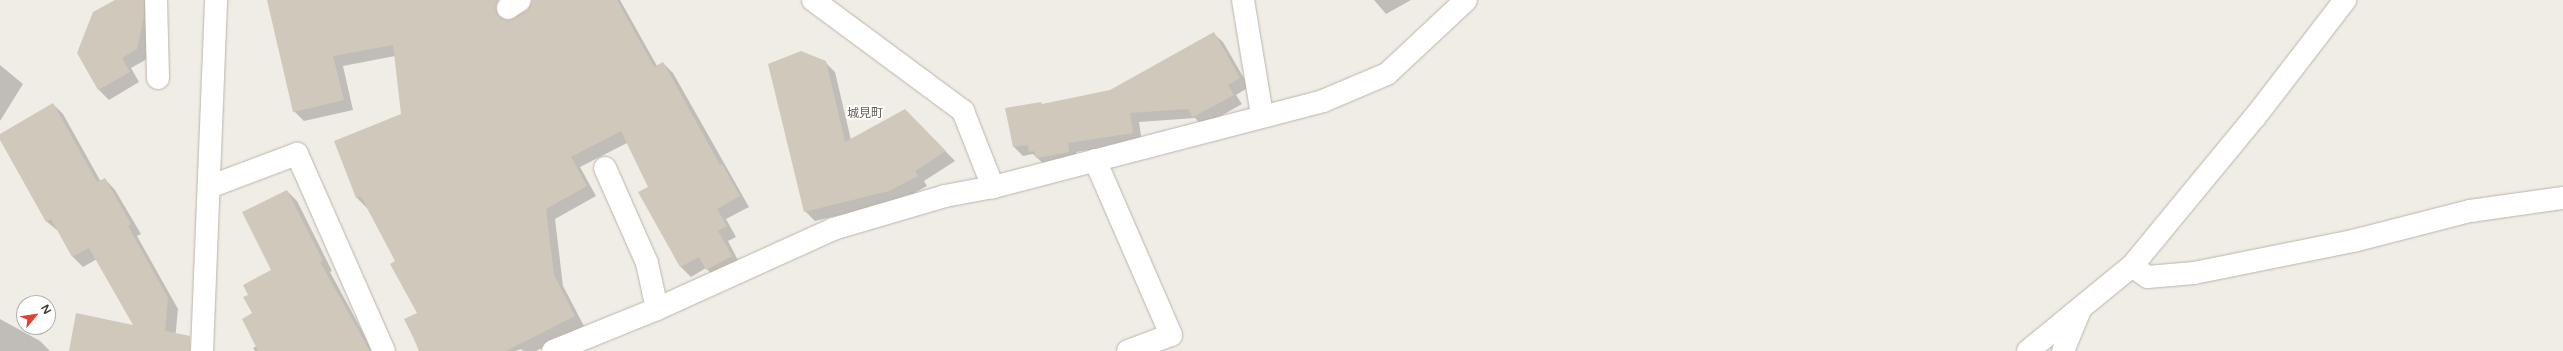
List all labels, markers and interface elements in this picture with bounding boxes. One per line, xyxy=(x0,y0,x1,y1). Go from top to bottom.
district label: 城見町 xyxy=(847,107,883,121)
north arrow xyxy=(16,295,56,335)
text: N xyxy=(38,302,54,316)

